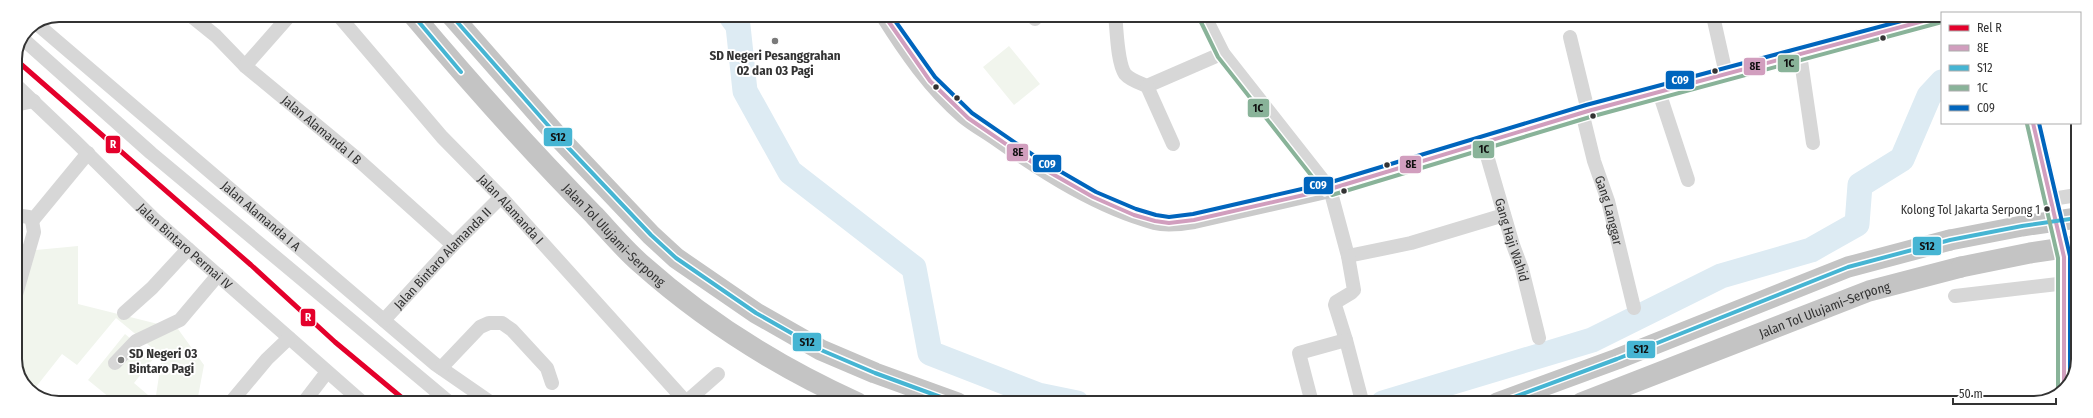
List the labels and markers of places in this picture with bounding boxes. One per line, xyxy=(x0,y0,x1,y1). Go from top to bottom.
unlabelled marker xyxy=(1878,33,1888,43)
marker: SD Negeri Pesanggrahan 02 dan 03 Pagi xyxy=(770,36,780,46)
place label: SD Negeri Pesanggrahan 02 dan 03 Pagi xyxy=(709,48,841,78)
unlabelled marker xyxy=(1710,66,1720,76)
unlabelled marker xyxy=(931,82,941,92)
unlabelled marker xyxy=(952,93,962,103)
unlabelled marker xyxy=(1588,111,1598,121)
unlabelled marker xyxy=(1382,160,1392,170)
unlabelled marker xyxy=(1339,186,1349,196)
place label: Kolong Tol Jakarta Serpong 1 xyxy=(1901,203,2040,217)
marker: Kolong Tol Jakarta Serpong 1 xyxy=(2042,204,2052,214)
place label: SD Negeri 03 Bintaro Pagi xyxy=(129,346,197,376)
marker: SD Negeri 03 Bintaro Pagi xyxy=(116,355,126,365)

